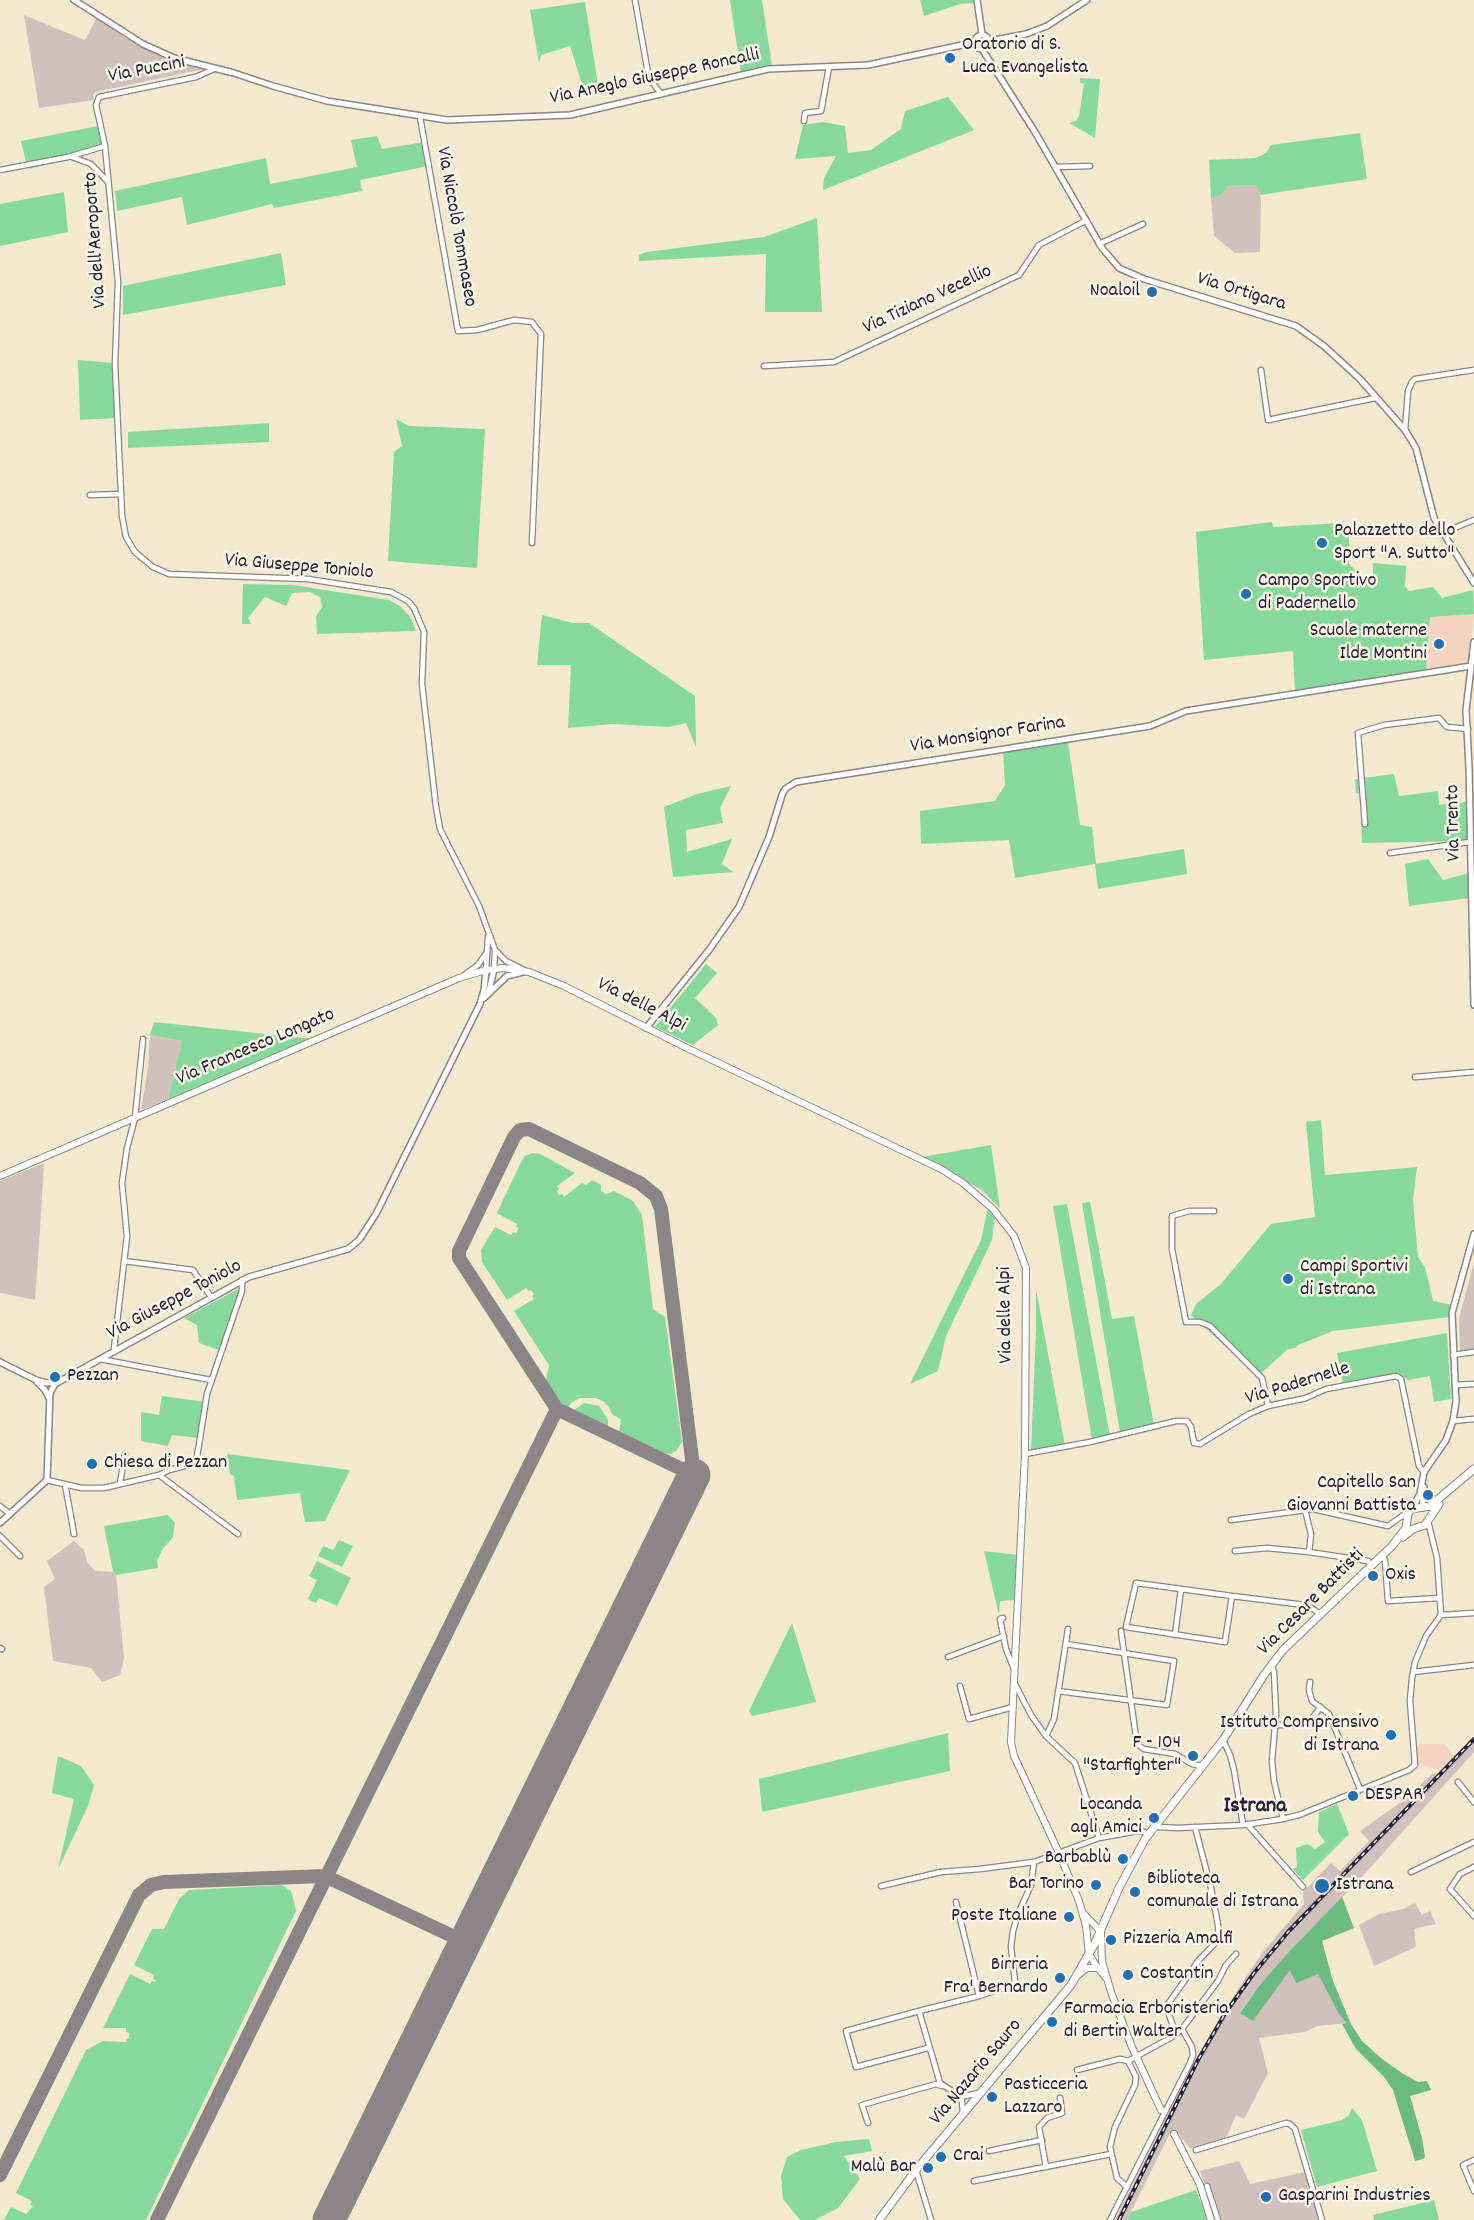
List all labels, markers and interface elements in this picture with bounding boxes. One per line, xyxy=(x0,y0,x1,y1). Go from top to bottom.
place label: Oratorio di S. Luca Evangelista xyxy=(962,34,1088,81)
street label: Via Aneglo Giuseppe Roncalli xyxy=(548,44,762,112)
marker: Oratorio di S. Luca Evangelista xyxy=(943,51,957,65)
street label: Via Puccini xyxy=(107,52,187,90)
street label: Via Niccolò Tommaseo xyxy=(429,145,481,309)
street label: Via dell'Aeroporto xyxy=(80,171,114,309)
street label: Via Tiziano Vecellio xyxy=(860,261,996,341)
street label: Via Ortigara xyxy=(1193,268,1289,318)
place label: Noaloil xyxy=(1090,280,1140,304)
marker: Noaloil xyxy=(1145,285,1159,299)
place label: Palazzetto dello Sport "A. Sutto" xyxy=(1334,520,1455,567)
marker: Palazzetto dello Sport "A. Sutto" xyxy=(1315,536,1329,550)
street label: Via Giuseppe Toniolo xyxy=(224,550,374,586)
place label: Campo Sportivo di Padernello xyxy=(1258,570,1376,617)
marker: Campo Sportivo di Padernello xyxy=(1239,587,1253,601)
place label: Scuole materne Ilde Montini xyxy=(1310,620,1427,667)
marker: Scuole materne Ilde Montini xyxy=(1432,637,1446,651)
street label: Via Monsignor Farina xyxy=(909,712,1067,760)
street label: Via Trento xyxy=(1442,784,1468,862)
street label: Via delle Alpi xyxy=(592,973,690,1039)
street label: Via Francesco Longato xyxy=(173,1004,339,1092)
street label: Via Giuseppe Toniolo xyxy=(103,1255,247,1347)
place label: Campi Sportivi di Istrana xyxy=(1300,1256,1408,1303)
street label: Via delle Alpi xyxy=(994,1266,1020,1364)
marker: Campi Sportivi di Istrana xyxy=(1281,1272,1295,1286)
street label: Via Padernelle xyxy=(1243,1358,1353,1412)
place label: Pezzan xyxy=(67,1365,119,1389)
marker: Pezzan xyxy=(48,1370,62,1384)
place label: Chiesa di Pezzan xyxy=(104,1452,227,1476)
marker: Chiesa di Pezzan xyxy=(85,1457,99,1471)
place label: Capitello San Giovanni Battista xyxy=(1286,1472,1416,1519)
marker: Capitello San Giovanni Battista xyxy=(1421,1488,1435,1502)
street label: Via Cesare Battisti xyxy=(1254,1545,1370,1661)
place label: Oxis xyxy=(1385,1564,1416,1588)
marker: Oxis xyxy=(1366,1569,1380,1583)
place label: Istituto Comprensivo di Istrana xyxy=(1220,1712,1379,1759)
marker: Istituto Comprensivo di Istrana xyxy=(1384,1728,1398,1742)
place label: F - 104 "Starfighter" xyxy=(1083,1732,1181,1779)
marker: F - 104 "Starfighter" xyxy=(1186,1749,1200,1763)
place label: DESPAR xyxy=(1365,1784,1423,1808)
marker: DESPAR xyxy=(1346,1789,1360,1803)
place label: Locanda agli Amici xyxy=(1071,1794,1142,1841)
district label: Istrana xyxy=(1223,1795,1287,1821)
marker: Locanda agli Amici xyxy=(1147,1811,1161,1825)
place label: Barbablù xyxy=(1045,1847,1111,1871)
marker: Barbablù xyxy=(1116,1852,1130,1866)
place label: Biblioteca comunale di Istrana xyxy=(1147,1868,1298,1915)
place label: Bar Torino xyxy=(1009,1873,1084,1897)
place label: Istrana xyxy=(1336,1874,1393,1898)
marker: Istrana xyxy=(1313,1877,1331,1895)
marker: Bar Torino xyxy=(1089,1878,1103,1892)
marker: Biblioteca comunale di Istrana xyxy=(1128,1885,1142,1899)
place label: Poste Italiane xyxy=(951,1905,1057,1929)
marker: Poste Italiane xyxy=(1062,1910,1076,1924)
place label: Pizzeria Amalfi xyxy=(1123,1928,1233,1952)
marker: Pizzeria Amalfi xyxy=(1104,1933,1118,1947)
place label: Birreria Fra' Bernardo xyxy=(944,1954,1048,2001)
place label: Costantin xyxy=(1140,1963,1213,1987)
marker: Costantin xyxy=(1121,1968,1135,1982)
marker: Birreria Fra' Bernardo xyxy=(1053,1971,1067,1985)
place label: Farmacia Erboristeria di Bertin Walter xyxy=(1064,1998,1229,2045)
street label: Via Nazario Sauro xyxy=(926,2015,1028,2131)
marker: Farmacia Erboristeria di Bertin Walter xyxy=(1045,2015,1059,2029)
place label: Pasticceria Lazzaro xyxy=(1004,2074,1087,2121)
marker: Pasticceria Lazzaro xyxy=(985,2090,999,2104)
place label: Crai xyxy=(953,2145,983,2169)
marker: Crai xyxy=(934,2150,948,2164)
place label: Malù Bar xyxy=(851,2156,916,2180)
marker: Malù Bar xyxy=(921,2161,935,2175)
place label: Gasparini Industries xyxy=(1278,2185,1431,2209)
marker: Gasparini Industries xyxy=(1259,2190,1273,2204)

